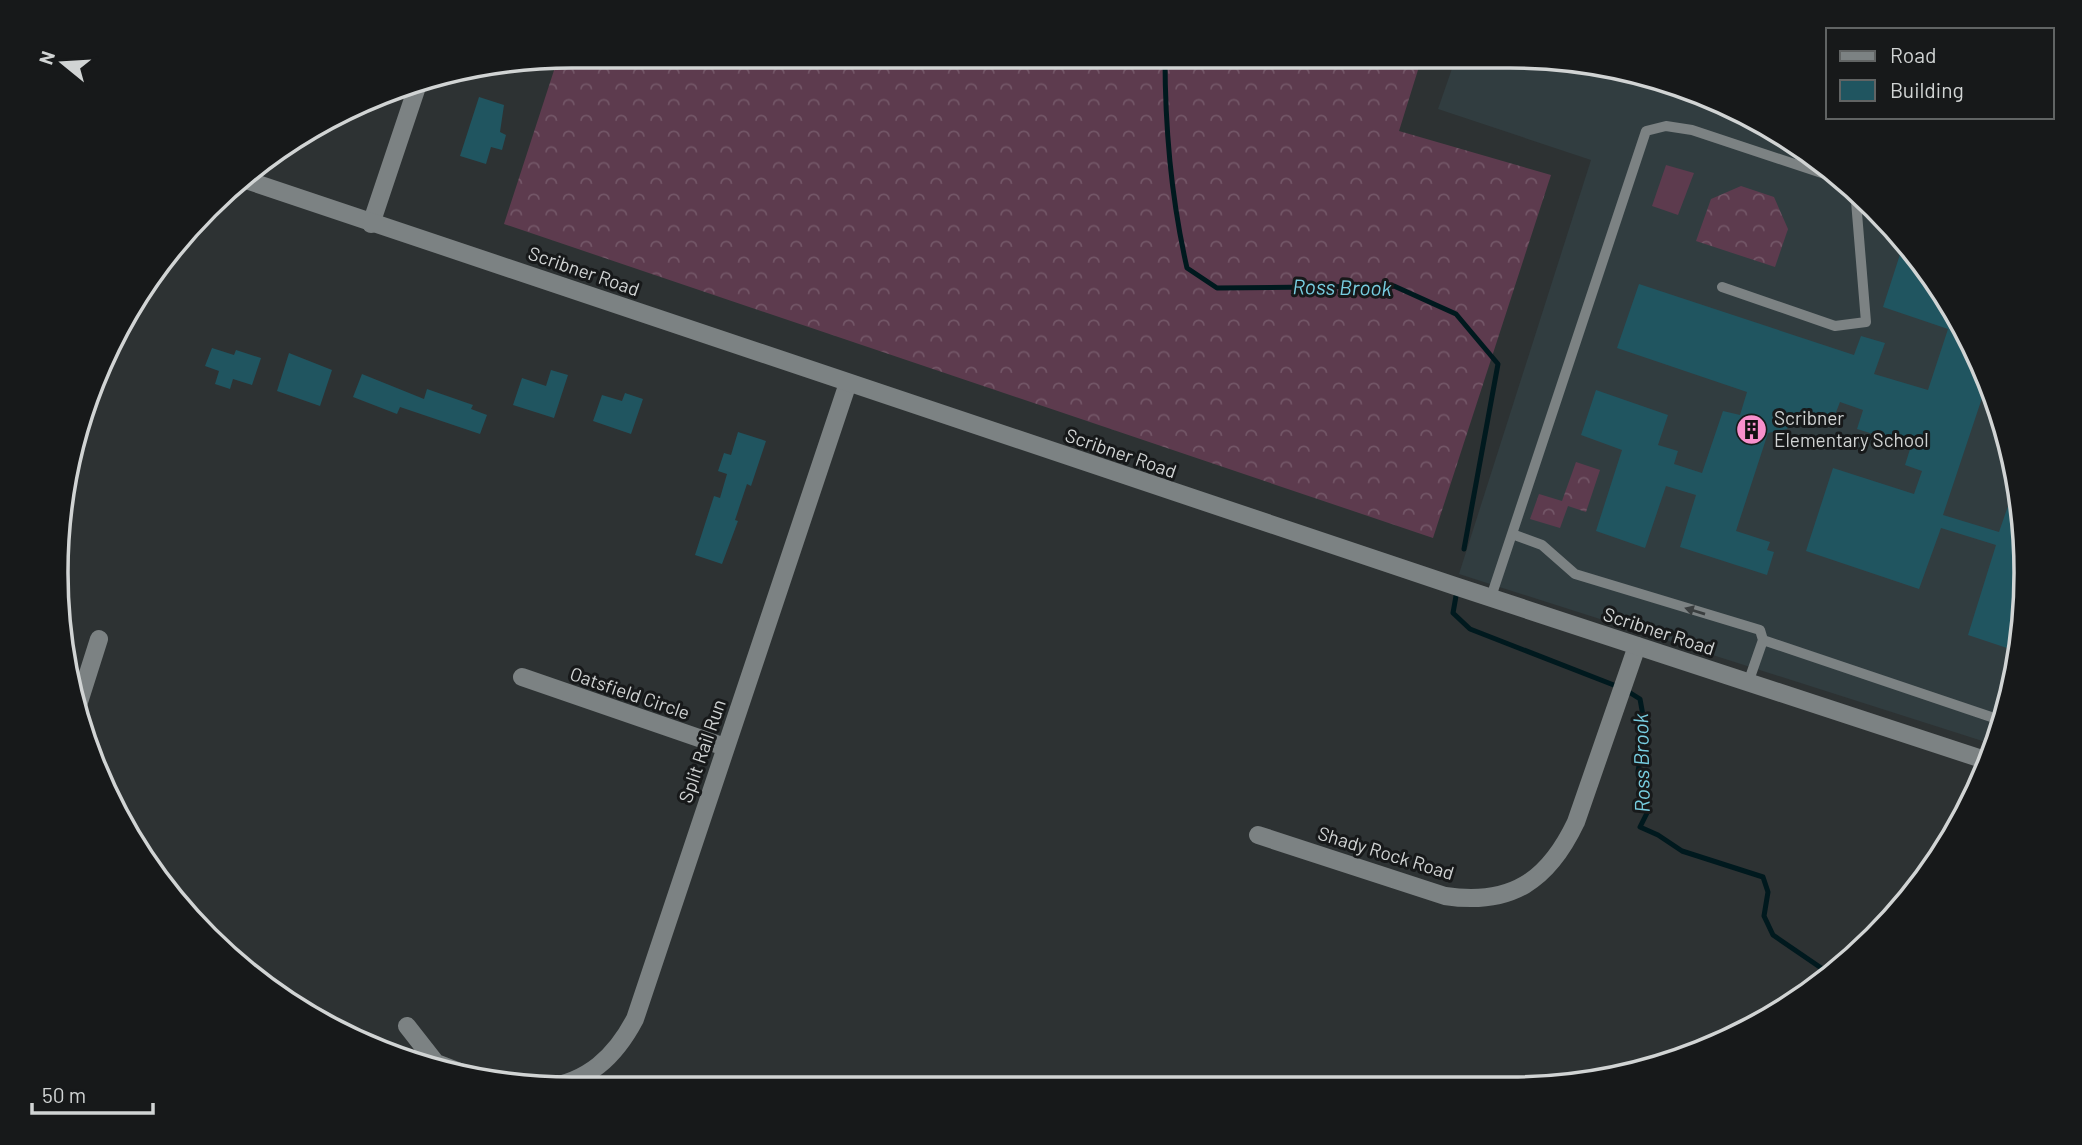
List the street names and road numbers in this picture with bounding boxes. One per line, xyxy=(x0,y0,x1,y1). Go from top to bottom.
street label: Scribner Road xyxy=(526,241,643,300)
street label: Scribner Road xyxy=(1063,423,1180,482)
street label: Scribner Road xyxy=(1600,602,1718,659)
street label: Oatsfield Circle xyxy=(567,661,693,724)
street label: Split Rail Run xyxy=(673,696,730,806)
street label: Shady Rock Road xyxy=(1315,821,1457,884)

